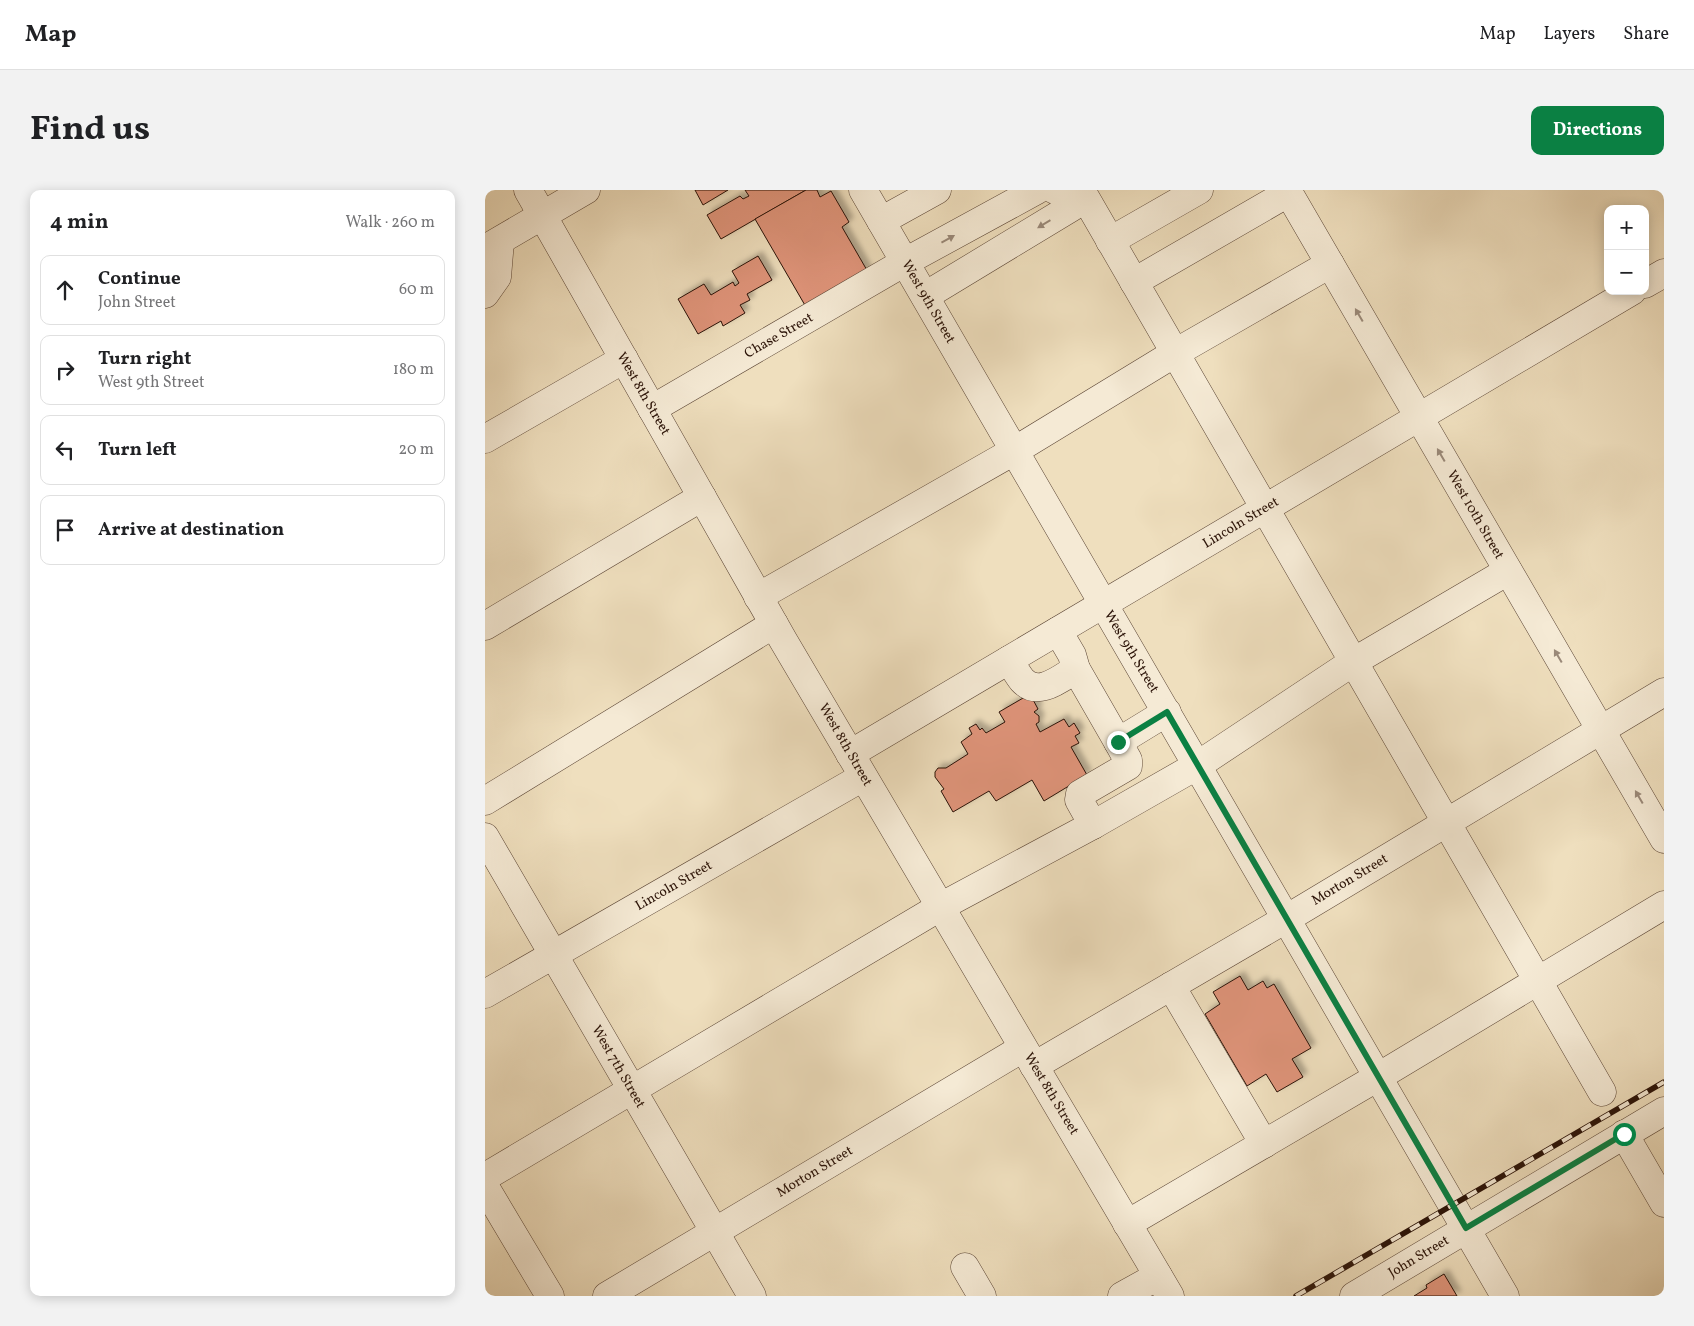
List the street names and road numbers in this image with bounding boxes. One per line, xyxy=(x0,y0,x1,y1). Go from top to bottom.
street label: West 9th Street xyxy=(896,257,960,347)
street label: Chase Street xyxy=(741,309,817,363)
street label: West 8th Street xyxy=(611,349,675,439)
street label: West 10th Street xyxy=(1442,467,1508,563)
street label: Lincoln Street xyxy=(1199,493,1283,553)
street label: West 9th Street xyxy=(1099,607,1163,697)
street label: West 8th Street xyxy=(813,700,877,790)
street label: Morton Street xyxy=(1308,850,1392,910)
street label: Lincoln Street xyxy=(632,856,716,916)
street label: West 7th Street xyxy=(587,1022,649,1112)
street label: West 8th Street xyxy=(1019,1049,1083,1139)
street label: Morton Street xyxy=(773,1142,857,1202)
street label: John Street xyxy=(1385,1231,1453,1283)

